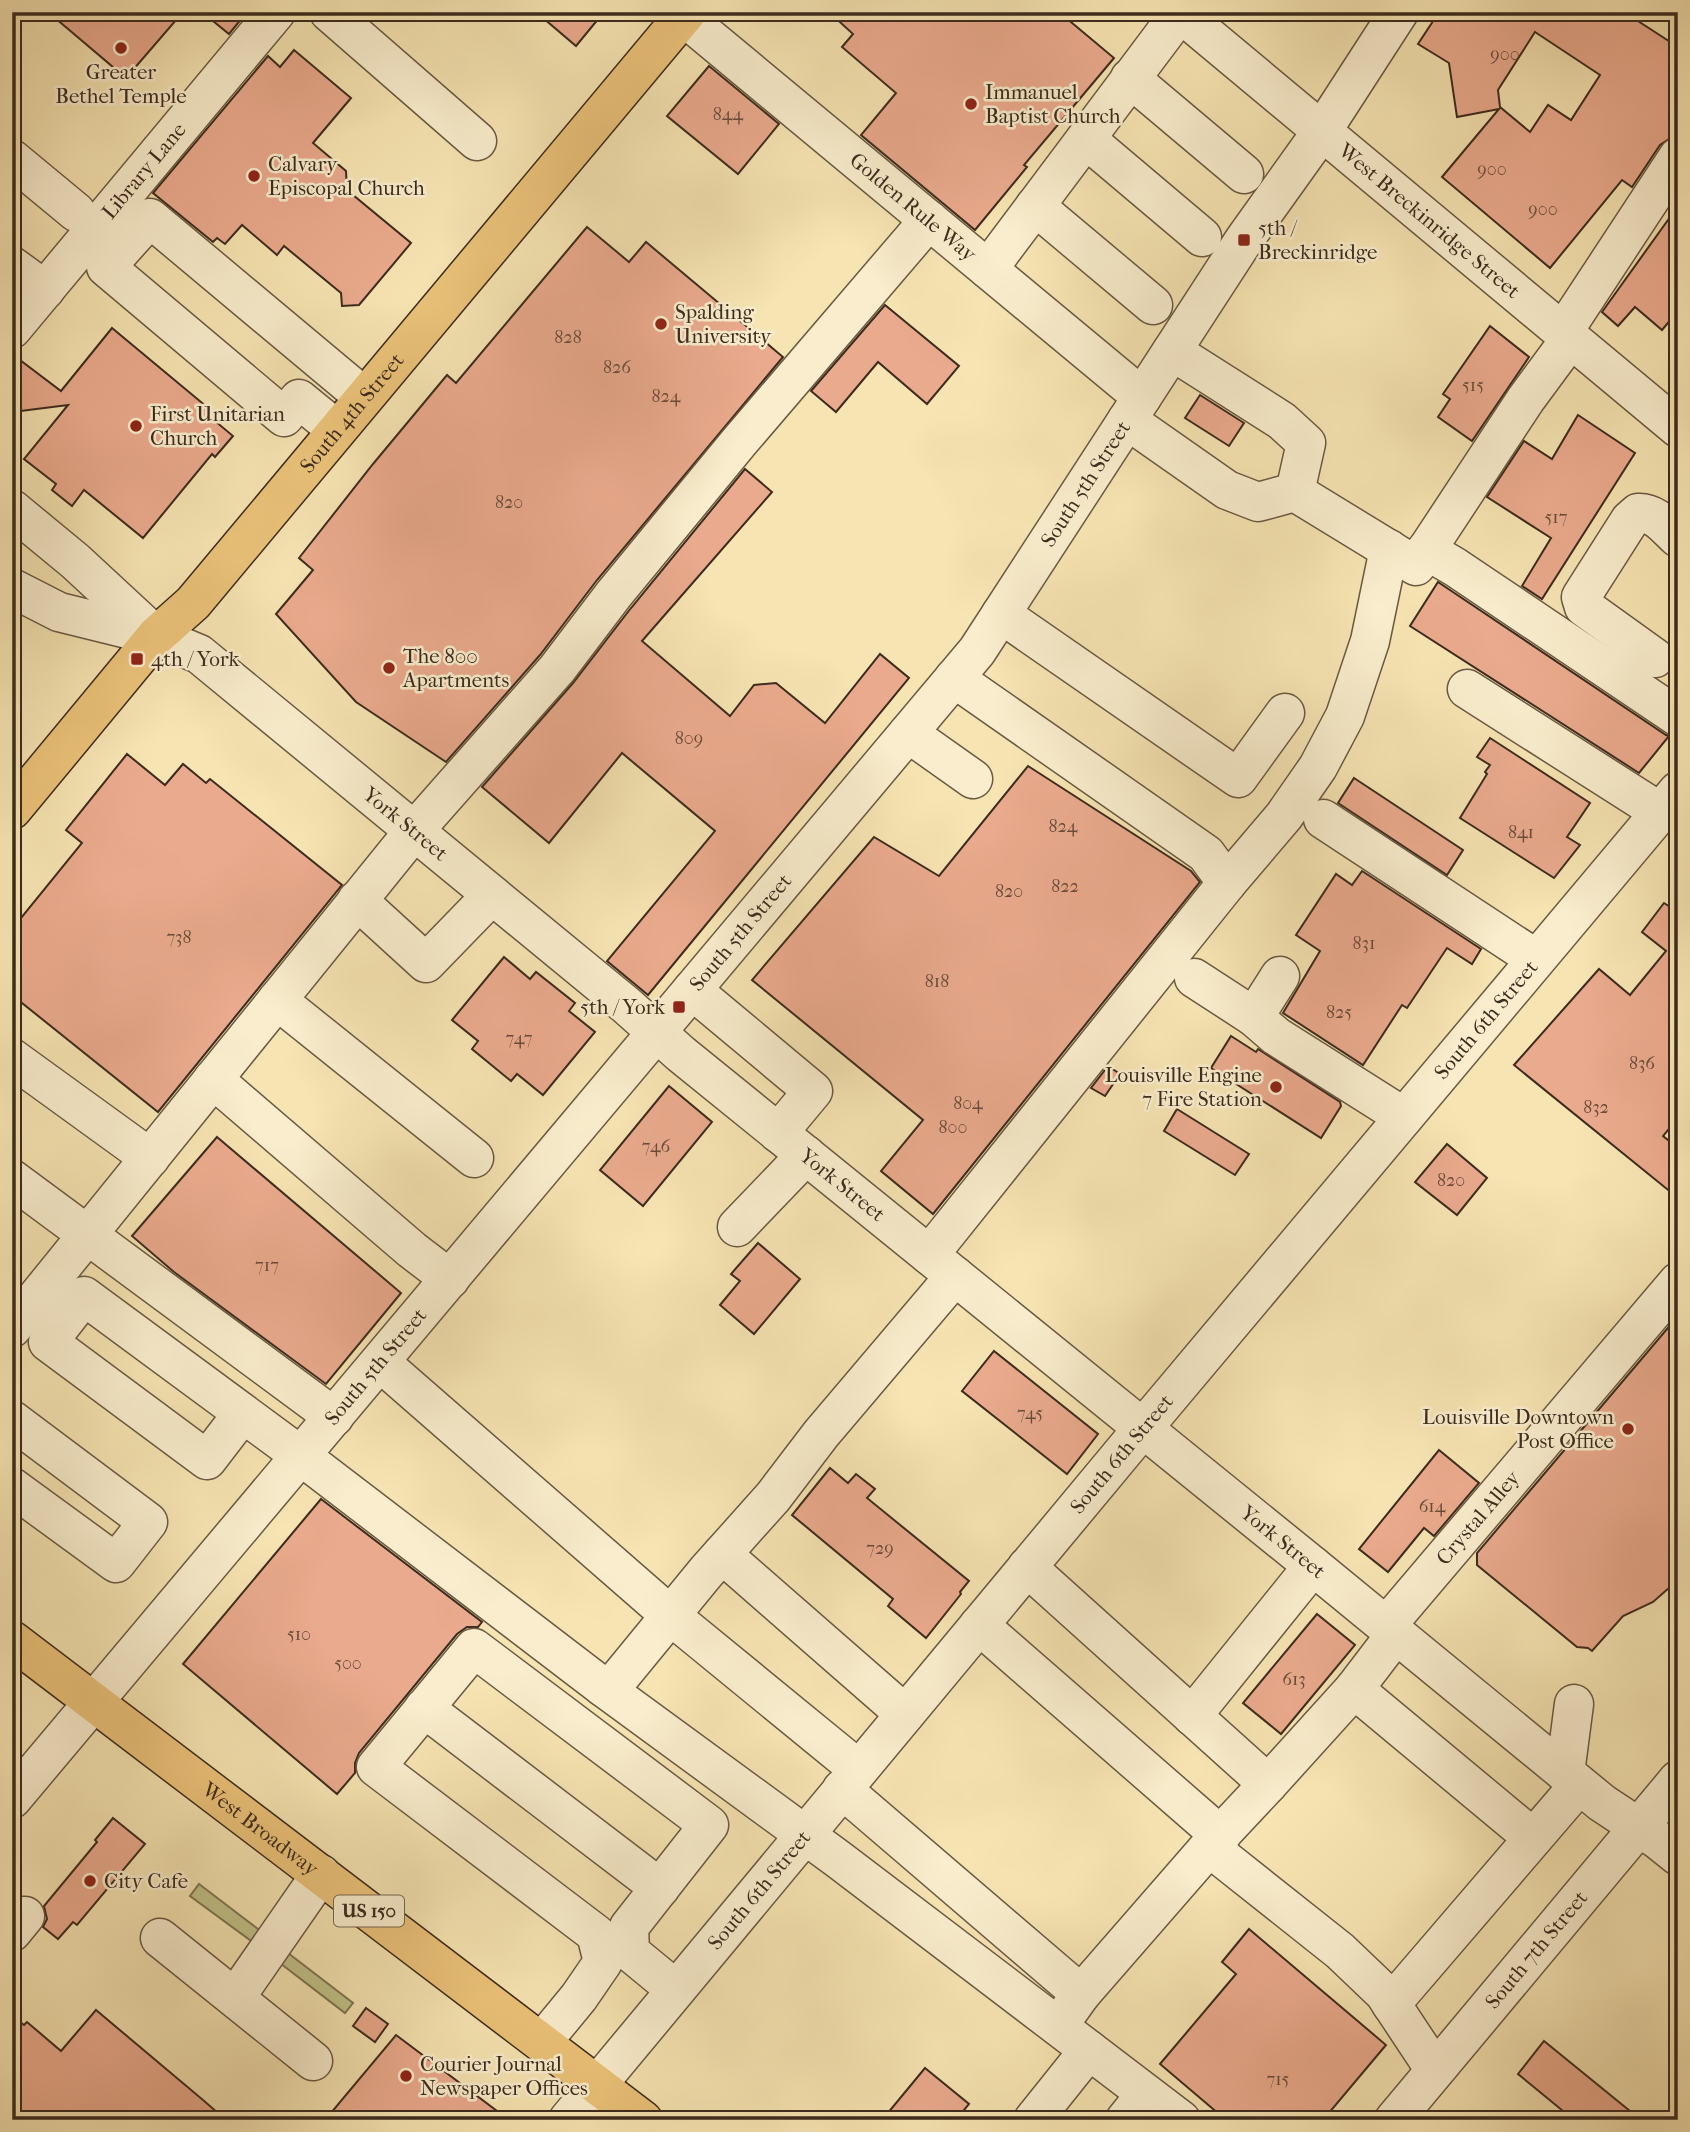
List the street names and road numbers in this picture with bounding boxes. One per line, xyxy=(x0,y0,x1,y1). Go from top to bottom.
street label: Library Lane xyxy=(97,118,191,224)
street label: West Breckinridge Street xyxy=(1333,138,1525,304)
street label: Golden Rule Way xyxy=(845,148,982,267)
street label: South 4th Street xyxy=(295,348,409,478)
street label: South 5th Street xyxy=(1036,416,1135,551)
street label: York Street xyxy=(358,781,453,866)
street label: South 5th Street xyxy=(684,869,797,996)
street label: South 6th Street xyxy=(1429,955,1543,1084)
street label: York Street xyxy=(794,1143,890,1227)
street label: South 5th Street xyxy=(320,1303,432,1430)
street label: South 6th Street xyxy=(1065,1389,1178,1518)
street label: Crystal Alley xyxy=(1431,1465,1525,1570)
street label: York Street xyxy=(1235,1500,1331,1584)
street label: West Broadway xyxy=(197,1777,324,1881)
street label: South 6th Street xyxy=(703,1825,816,1954)
street label: South 7th Street xyxy=(1480,1885,1593,2013)
road number: US 150 xyxy=(334,1896,404,1926)

